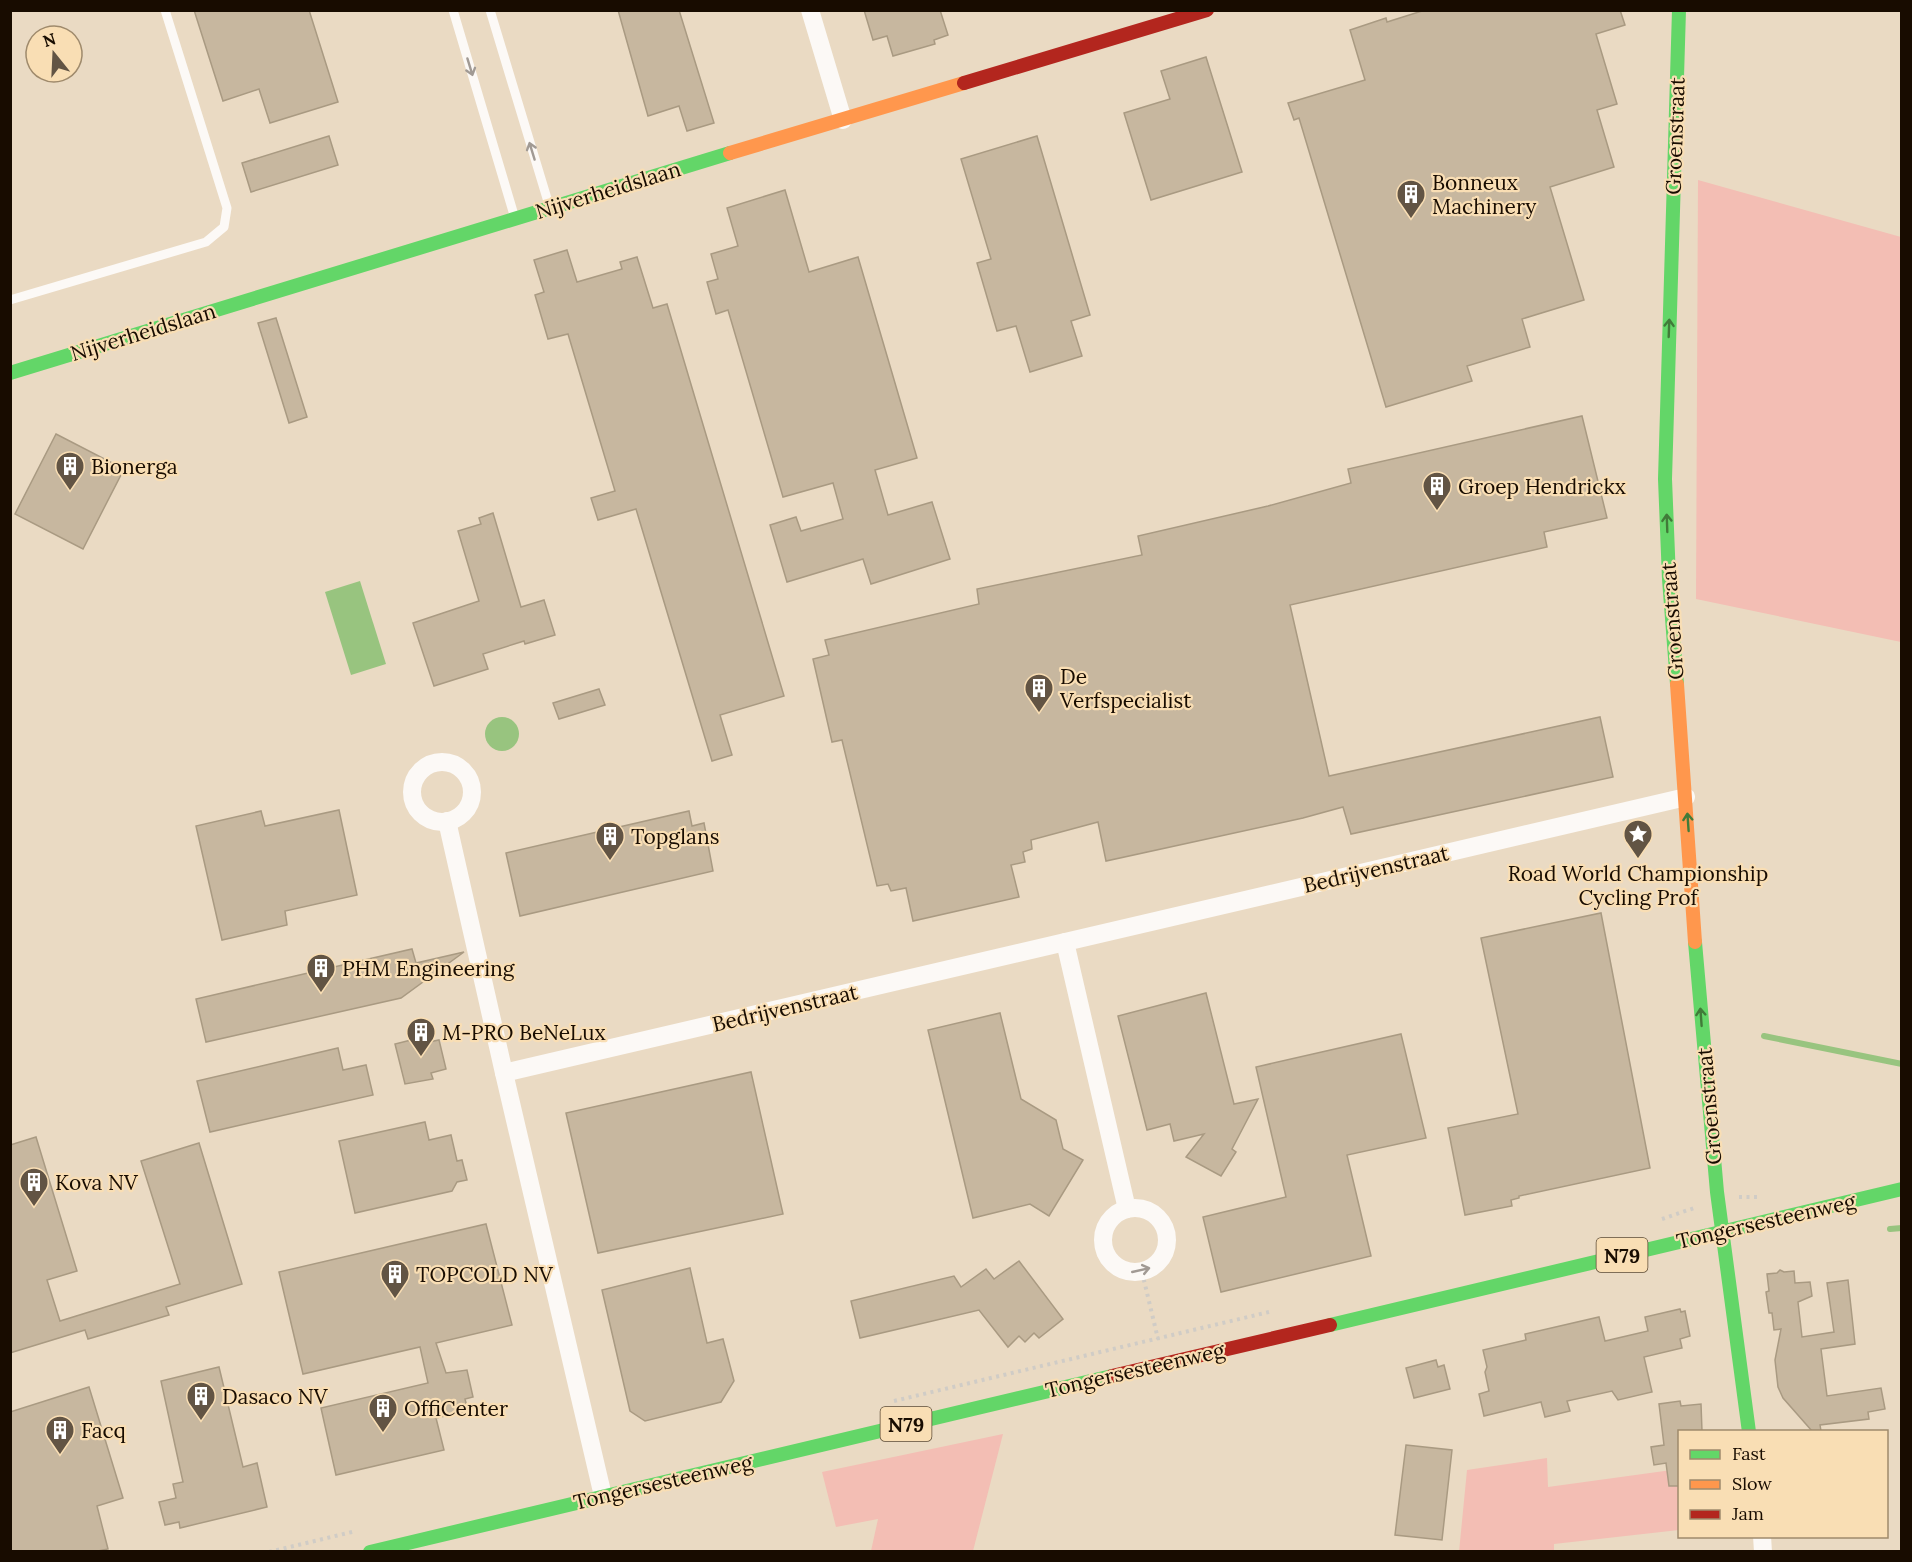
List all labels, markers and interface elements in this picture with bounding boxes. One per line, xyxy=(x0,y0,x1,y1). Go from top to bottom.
north arrow xyxy=(24,24,84,84)
text: N xyxy=(40,28,58,51)
one-way arrow xyxy=(465,57,476,76)
street label: Groenstraat xyxy=(1659,76,1691,195)
one-way arrow xyxy=(526,142,537,161)
street label: Nijverheidslaan xyxy=(532,155,684,225)
place label: Bonneux Machinery xyxy=(1432,169,1536,220)
building icon: Bonneux Machinery xyxy=(1395,178,1427,220)
street label: Nijverheidslaan xyxy=(67,297,219,367)
one-way arrow xyxy=(1663,319,1675,339)
building icon: Bionerga xyxy=(54,450,86,492)
place label: Bionerga xyxy=(91,453,178,480)
building icon: Groep Hendrickx xyxy=(1421,470,1453,512)
place label: Groep Hendrickx xyxy=(1458,473,1626,500)
one-way arrow xyxy=(1661,514,1672,534)
street label: Groenstraat xyxy=(1654,560,1690,681)
place label: De Verfspecialist xyxy=(1059,663,1192,714)
building icon: De Verfspecialist xyxy=(1023,672,1055,714)
one-way arrow xyxy=(1682,813,1693,833)
place icon: Road World Championship Cycling Prof xyxy=(1622,818,1654,860)
building icon: Topglans xyxy=(594,820,626,862)
place label: Topglans xyxy=(631,823,719,850)
street label: Bedrijvenstraat xyxy=(1301,839,1452,899)
place label: Road World Championship Cycling Prof xyxy=(1508,860,1768,911)
building icon: PHM Engineering xyxy=(305,952,337,994)
place label: PHM Engineering xyxy=(342,955,515,982)
street label: Bedrijvenstraat xyxy=(710,978,861,1038)
one-way arrow xyxy=(1696,1007,1707,1027)
building icon: M-PRO BeNeLux xyxy=(405,1016,437,1058)
place label: M-PRO BeNeLux xyxy=(442,1019,606,1046)
street label: Groenstraat xyxy=(1690,1045,1728,1166)
building icon: Kova NV xyxy=(18,1166,50,1208)
place label: Kova NV xyxy=(55,1169,139,1196)
street label: Tongersesteenweg xyxy=(1674,1187,1859,1255)
road number: N79 xyxy=(1596,1238,1648,1272)
building icon: TOPCOLD NV xyxy=(379,1258,411,1300)
place label: TOPCOLD NV xyxy=(416,1261,554,1288)
one-way arrow xyxy=(1131,1264,1150,1275)
street label: Tongersesteenweg xyxy=(1043,1336,1228,1404)
building icon: Dasaco NV xyxy=(185,1380,217,1422)
place label: Dasaco NV xyxy=(222,1383,329,1410)
building icon: OffiCenter xyxy=(367,1392,399,1434)
place label: OffiCenter xyxy=(404,1395,508,1422)
road number: N79 xyxy=(880,1407,932,1441)
building icon: Facq xyxy=(44,1414,76,1456)
place label: Facq xyxy=(81,1417,126,1444)
legend xyxy=(1678,1430,1888,1538)
text: Fast xyxy=(1732,1442,1766,1465)
street label: Tongersesteenweg xyxy=(571,1448,756,1516)
text: Slow xyxy=(1732,1472,1772,1495)
text: Jam xyxy=(1731,1502,1764,1525)

